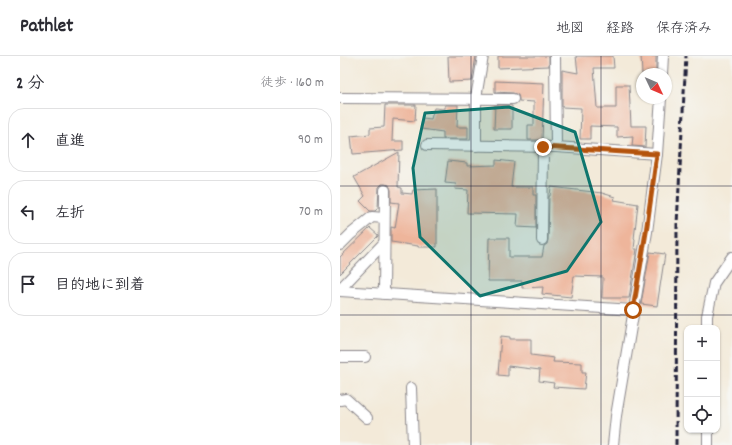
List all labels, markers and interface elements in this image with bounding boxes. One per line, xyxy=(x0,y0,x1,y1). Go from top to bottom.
text: Pathlet xyxy=(20,14,73,41)
text: 地図 xyxy=(556,19,584,39)
text: 経路 xyxy=(606,19,634,39)
text: 保存済み xyxy=(656,19,712,39)
north arrow xyxy=(636,68,672,104)
text: 2 分 xyxy=(16,73,44,97)
text: 徒歩 · 160 m xyxy=(261,74,324,93)
icon: ahead xyxy=(17,129,39,151)
text: 直進 xyxy=(55,131,85,153)
text: 90 m xyxy=(298,131,323,150)
route end xyxy=(534,138,552,156)
icon: left xyxy=(17,201,39,223)
text: 左折 xyxy=(55,203,85,225)
text: 70 m xyxy=(299,203,323,222)
icon: arrive xyxy=(17,273,39,295)
text: 目的地に到着 xyxy=(55,275,145,297)
route start xyxy=(624,301,642,319)
map controls xyxy=(684,325,720,433)
button: + xyxy=(684,325,720,361)
button: − xyxy=(684,361,720,397)
button: locate xyxy=(684,397,720,433)

